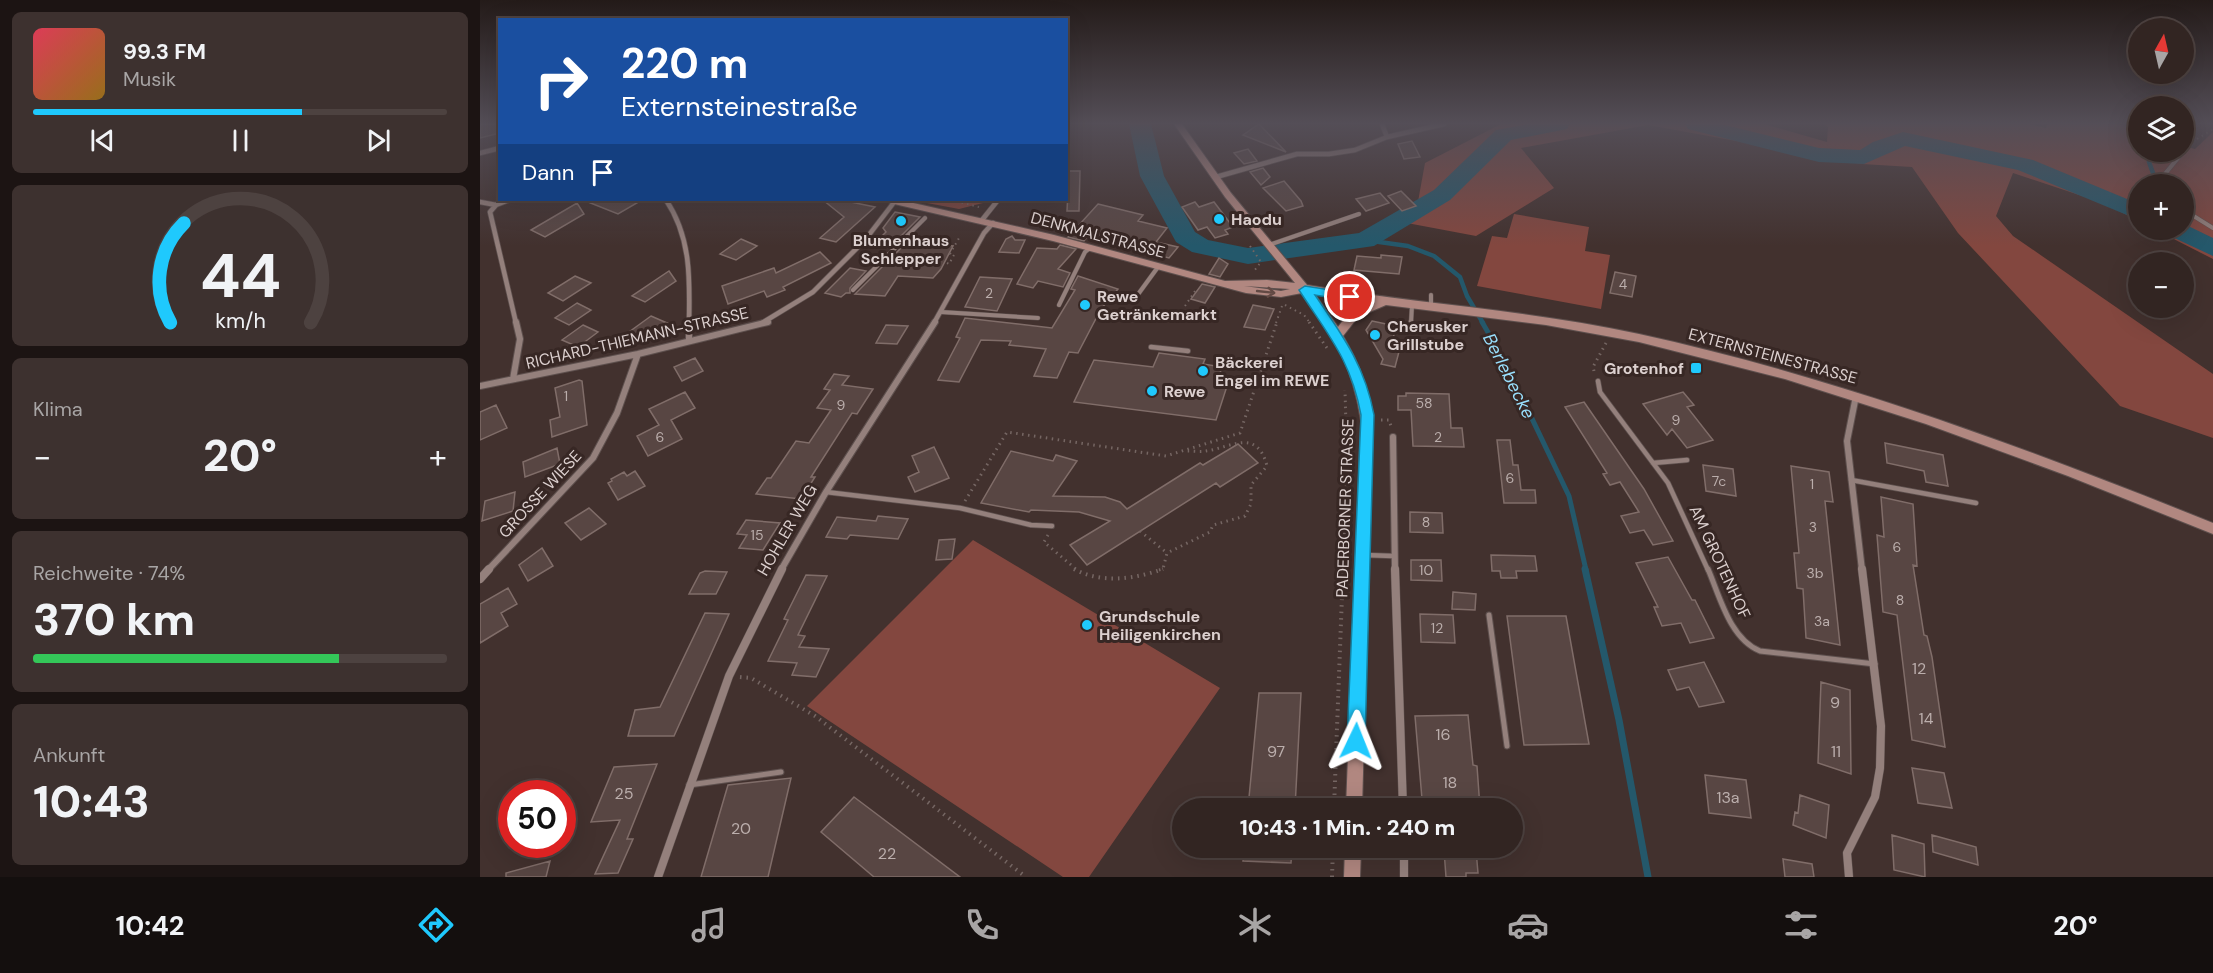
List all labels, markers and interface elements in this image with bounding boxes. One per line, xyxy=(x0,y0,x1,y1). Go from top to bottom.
north arrow xyxy=(2128,18,2194,84)
map controls xyxy=(2128,18,2194,318)
text: 220 m xyxy=(621,36,748,91)
text: 99.3 FM xyxy=(123,37,206,66)
icon: right xyxy=(522,42,600,120)
text: Musik xyxy=(123,66,176,92)
text: Externsteinestraße xyxy=(621,89,858,124)
button: layers xyxy=(2128,96,2194,162)
icon: previous xyxy=(86,124,119,157)
icon: pause xyxy=(224,124,257,157)
icon: next xyxy=(362,124,395,157)
icon: arrive xyxy=(586,156,619,189)
text: Dann xyxy=(522,158,574,187)
button: + xyxy=(2128,174,2194,240)
street label: DENKMALSTRASSE xyxy=(1029,207,1167,263)
place label: Haodu xyxy=(1231,209,1282,230)
marker: Haodu xyxy=(1212,212,1226,226)
marker: Blumenhaus Schlepper xyxy=(894,214,908,228)
place label: Blumenhaus Schlepper xyxy=(853,230,949,269)
text: 44 xyxy=(199,235,281,316)
button: − xyxy=(2128,252,2194,318)
pin xyxy=(1324,271,1375,322)
house number: 4 xyxy=(1619,275,1628,293)
icon: arrive xyxy=(1333,280,1366,313)
house number: 2 xyxy=(985,284,993,302)
place label: Rewe Getränkemarkt xyxy=(1097,286,1217,325)
one-way arrow xyxy=(1255,287,1275,298)
marker: Rewe Getränkemarkt xyxy=(1078,298,1092,312)
street label: RICHARD-THIEMANN-STRASSE xyxy=(524,302,750,374)
text: km/h xyxy=(215,307,265,335)
place label: Cherusker Grillstube xyxy=(1387,316,1468,355)
street label: EXTERNSTEINESTRASSE xyxy=(1686,323,1860,389)
marker: Cherusker Grillstube xyxy=(1368,328,1382,342)
water label: Berlebecke xyxy=(1477,329,1541,423)
place label: Bäckerei Engel im REWE xyxy=(1215,352,1329,391)
place label: Grotenhof xyxy=(1604,358,1684,379)
marker: Grotenhof xyxy=(1689,361,1703,375)
marker: Bäckerei Engel im REWE xyxy=(1196,364,1210,378)
place label: Rewe xyxy=(1164,381,1205,402)
marker: Rewe xyxy=(1145,384,1159,398)
house number: 1 xyxy=(564,387,568,405)
house number: 58 xyxy=(1415,394,1433,412)
text: Klima xyxy=(33,396,83,422)
house number: 9 xyxy=(837,396,846,414)
house number: 9 xyxy=(1672,411,1681,429)
street label: PADERBORNER STRASSE xyxy=(1331,418,1359,598)
text: 20° xyxy=(203,426,277,485)
house number: 6 xyxy=(656,428,664,446)
house number: 2 xyxy=(1434,428,1442,446)
text: − xyxy=(33,435,51,478)
text: + xyxy=(429,435,447,478)
street label: GROSSE WIESE xyxy=(494,446,586,542)
house number: 6 xyxy=(1506,469,1514,487)
house number: 7c xyxy=(1712,472,1726,490)
house number: 1 xyxy=(1810,475,1814,493)
street label: HOHLER WEG xyxy=(752,481,822,579)
street label: AM GROTENHOF xyxy=(1685,502,1756,622)
house number: 8 xyxy=(1422,513,1430,531)
house number: 3 xyxy=(1809,518,1817,536)
house number: 15 xyxy=(751,526,763,544)
house number: 6 xyxy=(1893,538,1901,556)
text: Reichweite · 74% xyxy=(33,560,185,586)
house number: 10 xyxy=(1419,561,1433,579)
house number: 3b xyxy=(1806,564,1824,582)
text: 370 km xyxy=(33,590,195,649)
house number: 8 xyxy=(1896,591,1904,609)
place label: Grundschule Heiligenkirchen xyxy=(1099,606,1221,645)
house number: 3a xyxy=(1814,612,1830,630)
marker: Grundschule Heiligenkirchen xyxy=(1080,618,1094,632)
house number: 12 xyxy=(1431,619,1443,637)
house number: 12 xyxy=(1912,658,1926,679)
house number: 9 xyxy=(1830,692,1840,713)
house number: 14 xyxy=(1919,708,1934,729)
position arrow xyxy=(1324,709,1388,773)
house number: 16 xyxy=(1435,724,1451,745)
house number: 97 xyxy=(1267,741,1285,762)
house number: 11 xyxy=(1831,741,1841,762)
text: Ankunft xyxy=(33,742,105,768)
text: 10:43 xyxy=(33,772,150,831)
house number: 18 xyxy=(1443,772,1457,793)
speed limit sign: 50 xyxy=(498,780,576,858)
house number: 25 xyxy=(615,783,633,804)
house number: 13a xyxy=(1716,787,1740,808)
text: 10:43 · 1 Min. · 240 m xyxy=(1240,813,1455,842)
house number: 20 xyxy=(731,818,751,839)
house number: 22 xyxy=(878,843,896,864)
icon: directions xyxy=(415,904,457,946)
icon: music xyxy=(688,904,730,946)
icon: phone xyxy=(961,904,1003,946)
icon: climate xyxy=(1234,904,1276,946)
icon: car xyxy=(1507,904,1549,946)
icon: filters xyxy=(1780,904,1822,946)
text: 10:42 xyxy=(115,908,184,943)
text: 20° xyxy=(2053,908,2097,943)

